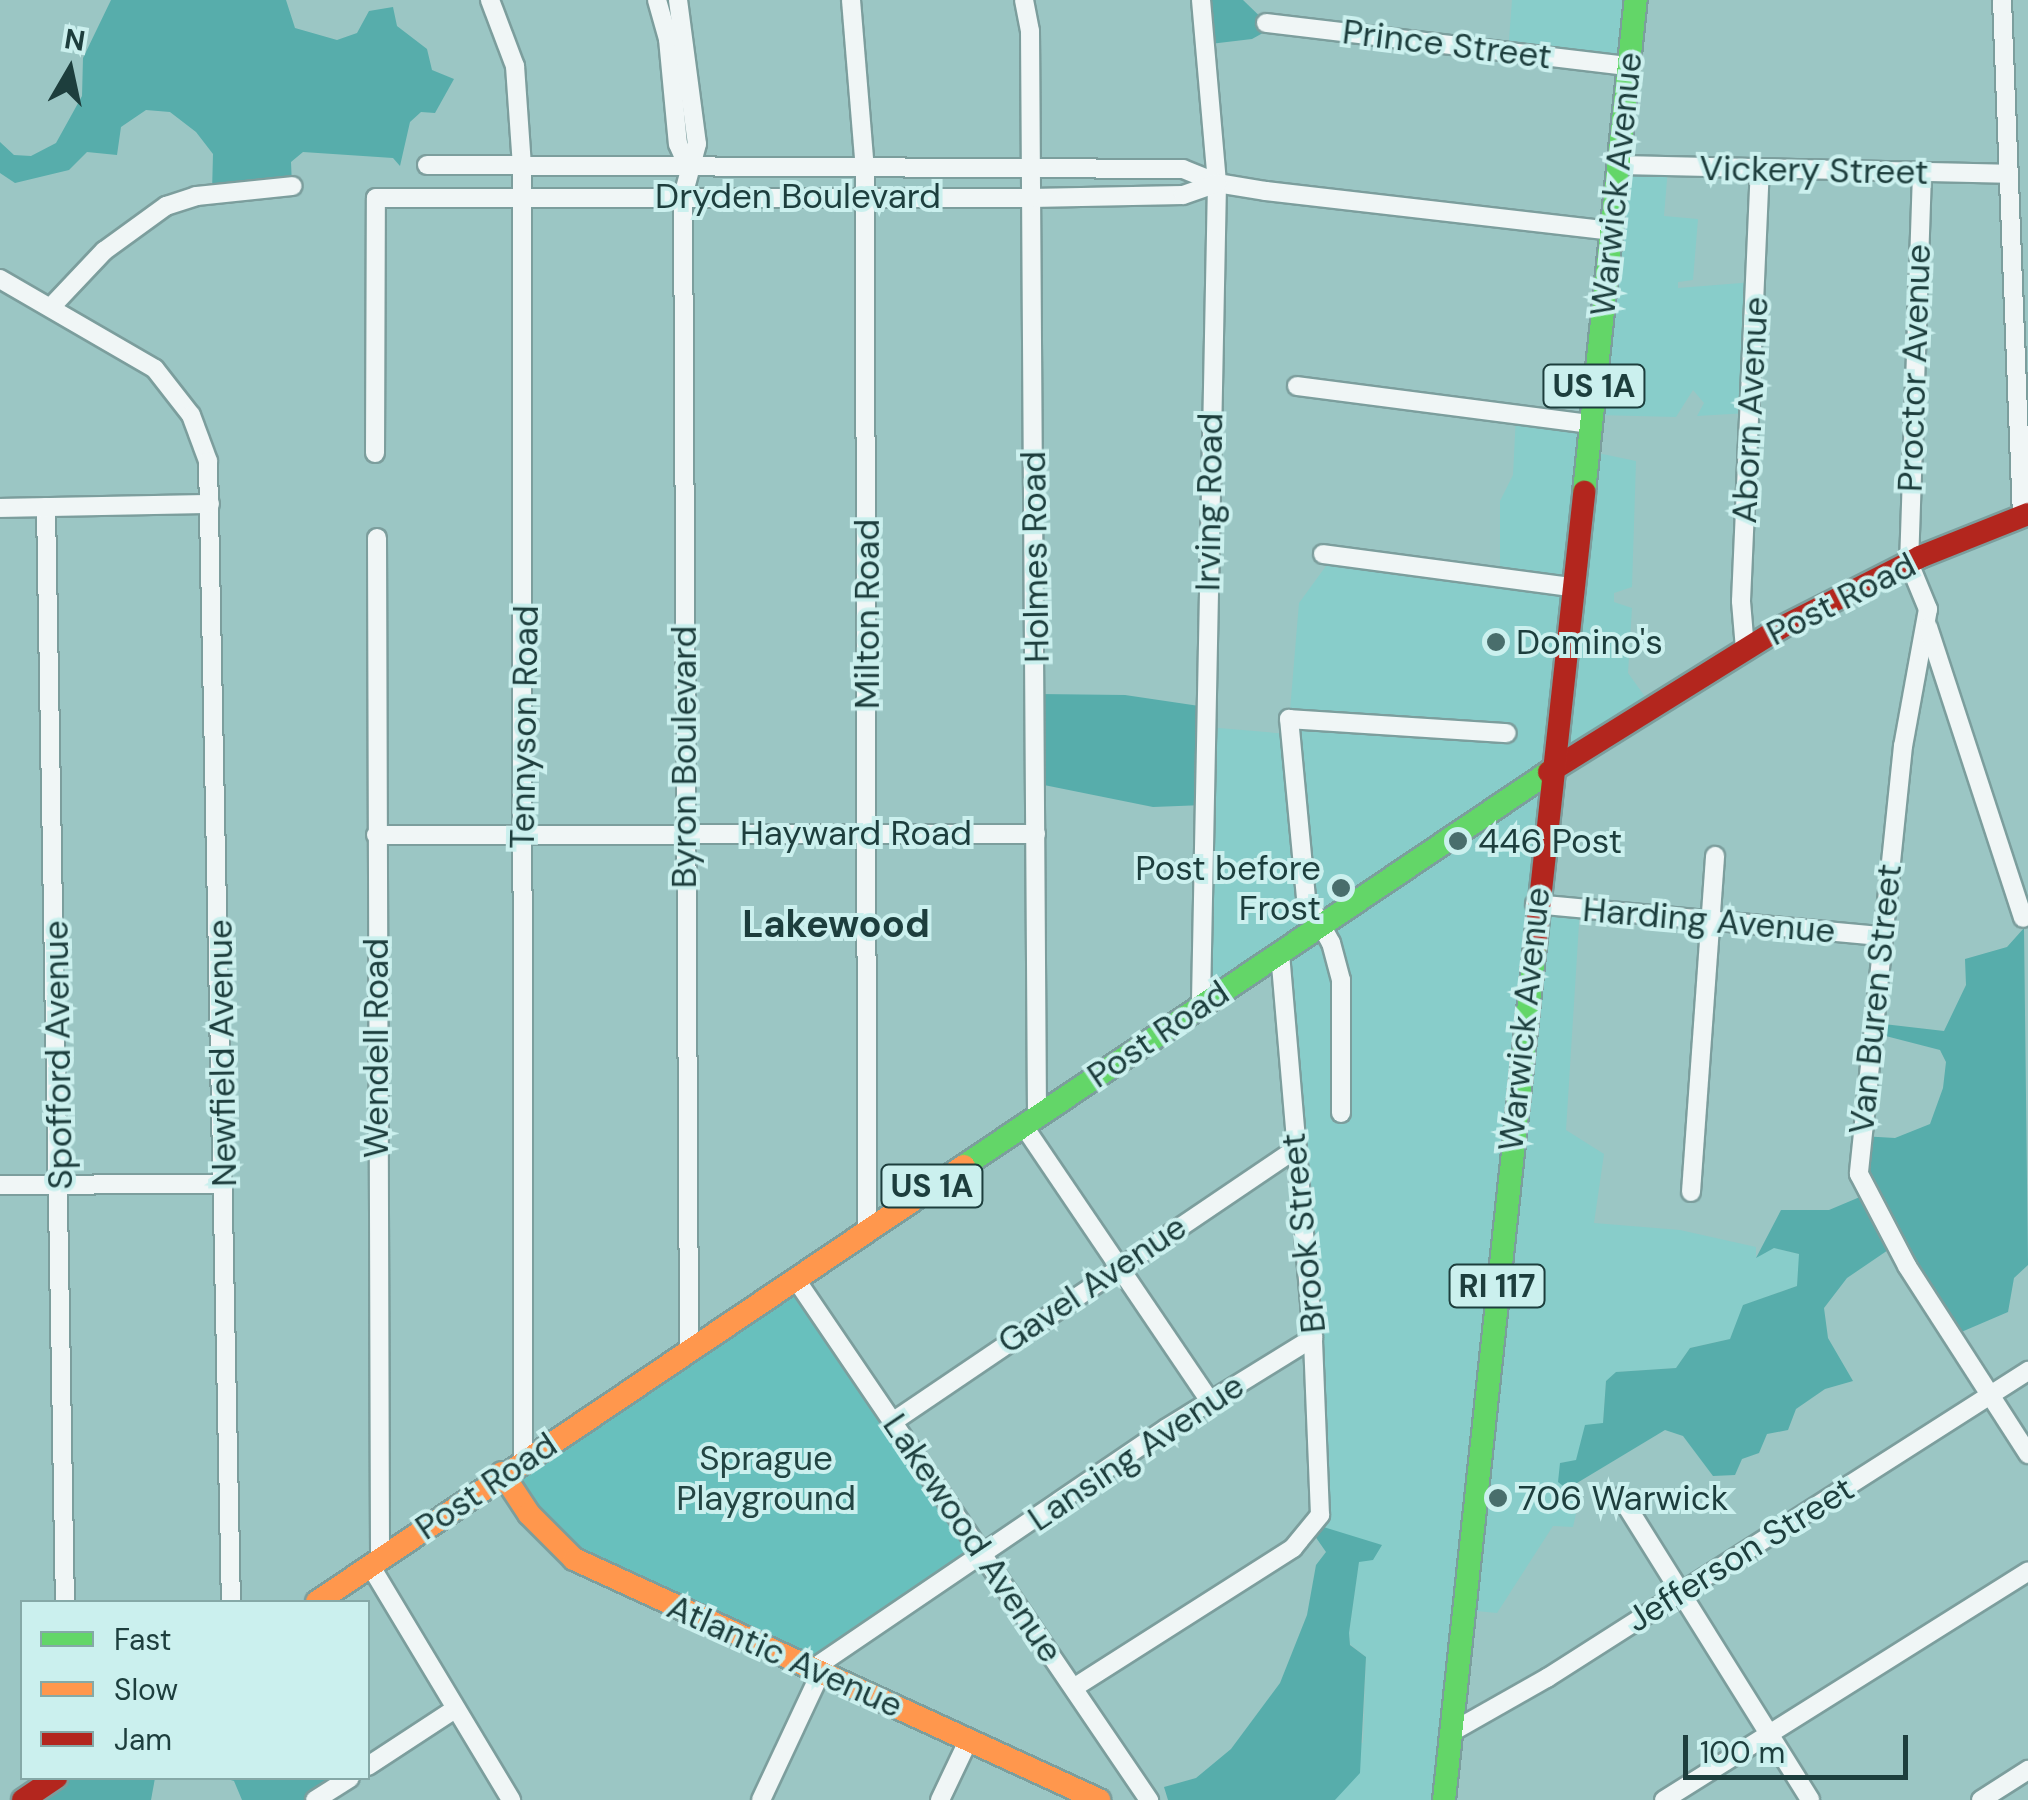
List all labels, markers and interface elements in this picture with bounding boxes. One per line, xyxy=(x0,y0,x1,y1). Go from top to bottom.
street label: Prince Street xyxy=(1340,10,1554,78)
north arrow xyxy=(20,20,120,120)
text: N xyxy=(62,20,88,60)
street label: Warwick Avenue xyxy=(1581,50,1651,318)
street label: Vickery Street xyxy=(1699,147,1929,193)
street label: Dryden Boulevard xyxy=(655,175,941,217)
street label: Proctor Avenue xyxy=(1889,243,1939,493)
street label: Aborn Avenue xyxy=(1723,295,1777,525)
road number: US 1A xyxy=(1542,359,1646,413)
street label: Irving Road xyxy=(1186,412,1232,592)
street label: Holmes Road xyxy=(1012,451,1058,663)
street label: Milton Road xyxy=(846,519,888,709)
street label: Post Road xyxy=(1760,544,1922,654)
street label: Tennyson Road xyxy=(501,605,547,849)
place label: Domino's xyxy=(1516,621,1663,663)
street label: Byron Boulevard xyxy=(663,626,705,888)
marker: Domino's xyxy=(1485,631,1507,653)
street label: Hayward Road xyxy=(740,812,972,854)
place label: 446 Post xyxy=(1478,820,1622,862)
marker: 446 Post xyxy=(1447,830,1469,852)
place label: Post before Frost xyxy=(1135,847,1321,929)
street label: Van Buren Street xyxy=(1840,862,1910,1136)
marker: Post before Frost xyxy=(1330,877,1352,899)
street label: Warwick Avenue xyxy=(1489,885,1559,1153)
street label: Harding Avenue xyxy=(1581,888,1837,952)
district label: Lakewood xyxy=(742,902,930,948)
street label: Newfield Avenue xyxy=(199,919,245,1187)
street label: Spofford Avenue xyxy=(35,920,81,1190)
street label: Wendell Road xyxy=(355,938,397,1158)
street label: Post Road xyxy=(1079,971,1237,1097)
street label: Brook Street xyxy=(1272,1131,1334,1335)
road number: US 1A xyxy=(880,1159,984,1213)
street label: Gavel Avenue xyxy=(990,1206,1194,1362)
road number: RI 117 xyxy=(1447,1259,1547,1313)
street label: Lansing Avenue xyxy=(1020,1364,1252,1540)
street label: Lakewood Avenue xyxy=(874,1406,1072,1670)
street label: Post Road xyxy=(407,1423,565,1549)
park label: Sprague Playground xyxy=(676,1437,856,1519)
street label: Jefferson Street xyxy=(1619,1467,1861,1641)
place label: 706 Warwick xyxy=(1518,1477,1728,1519)
marker: 706 Warwick xyxy=(1487,1487,1509,1509)
street label: Atlantic Avenue xyxy=(661,1585,909,1727)
legend xyxy=(20,1600,370,1780)
text: Fast xyxy=(114,1620,172,1659)
text: Slow xyxy=(114,1670,178,1709)
scale bar xyxy=(1688,1715,1913,1777)
text: Jam xyxy=(114,1720,172,1759)
text: 100 m xyxy=(1700,1733,1785,1772)

